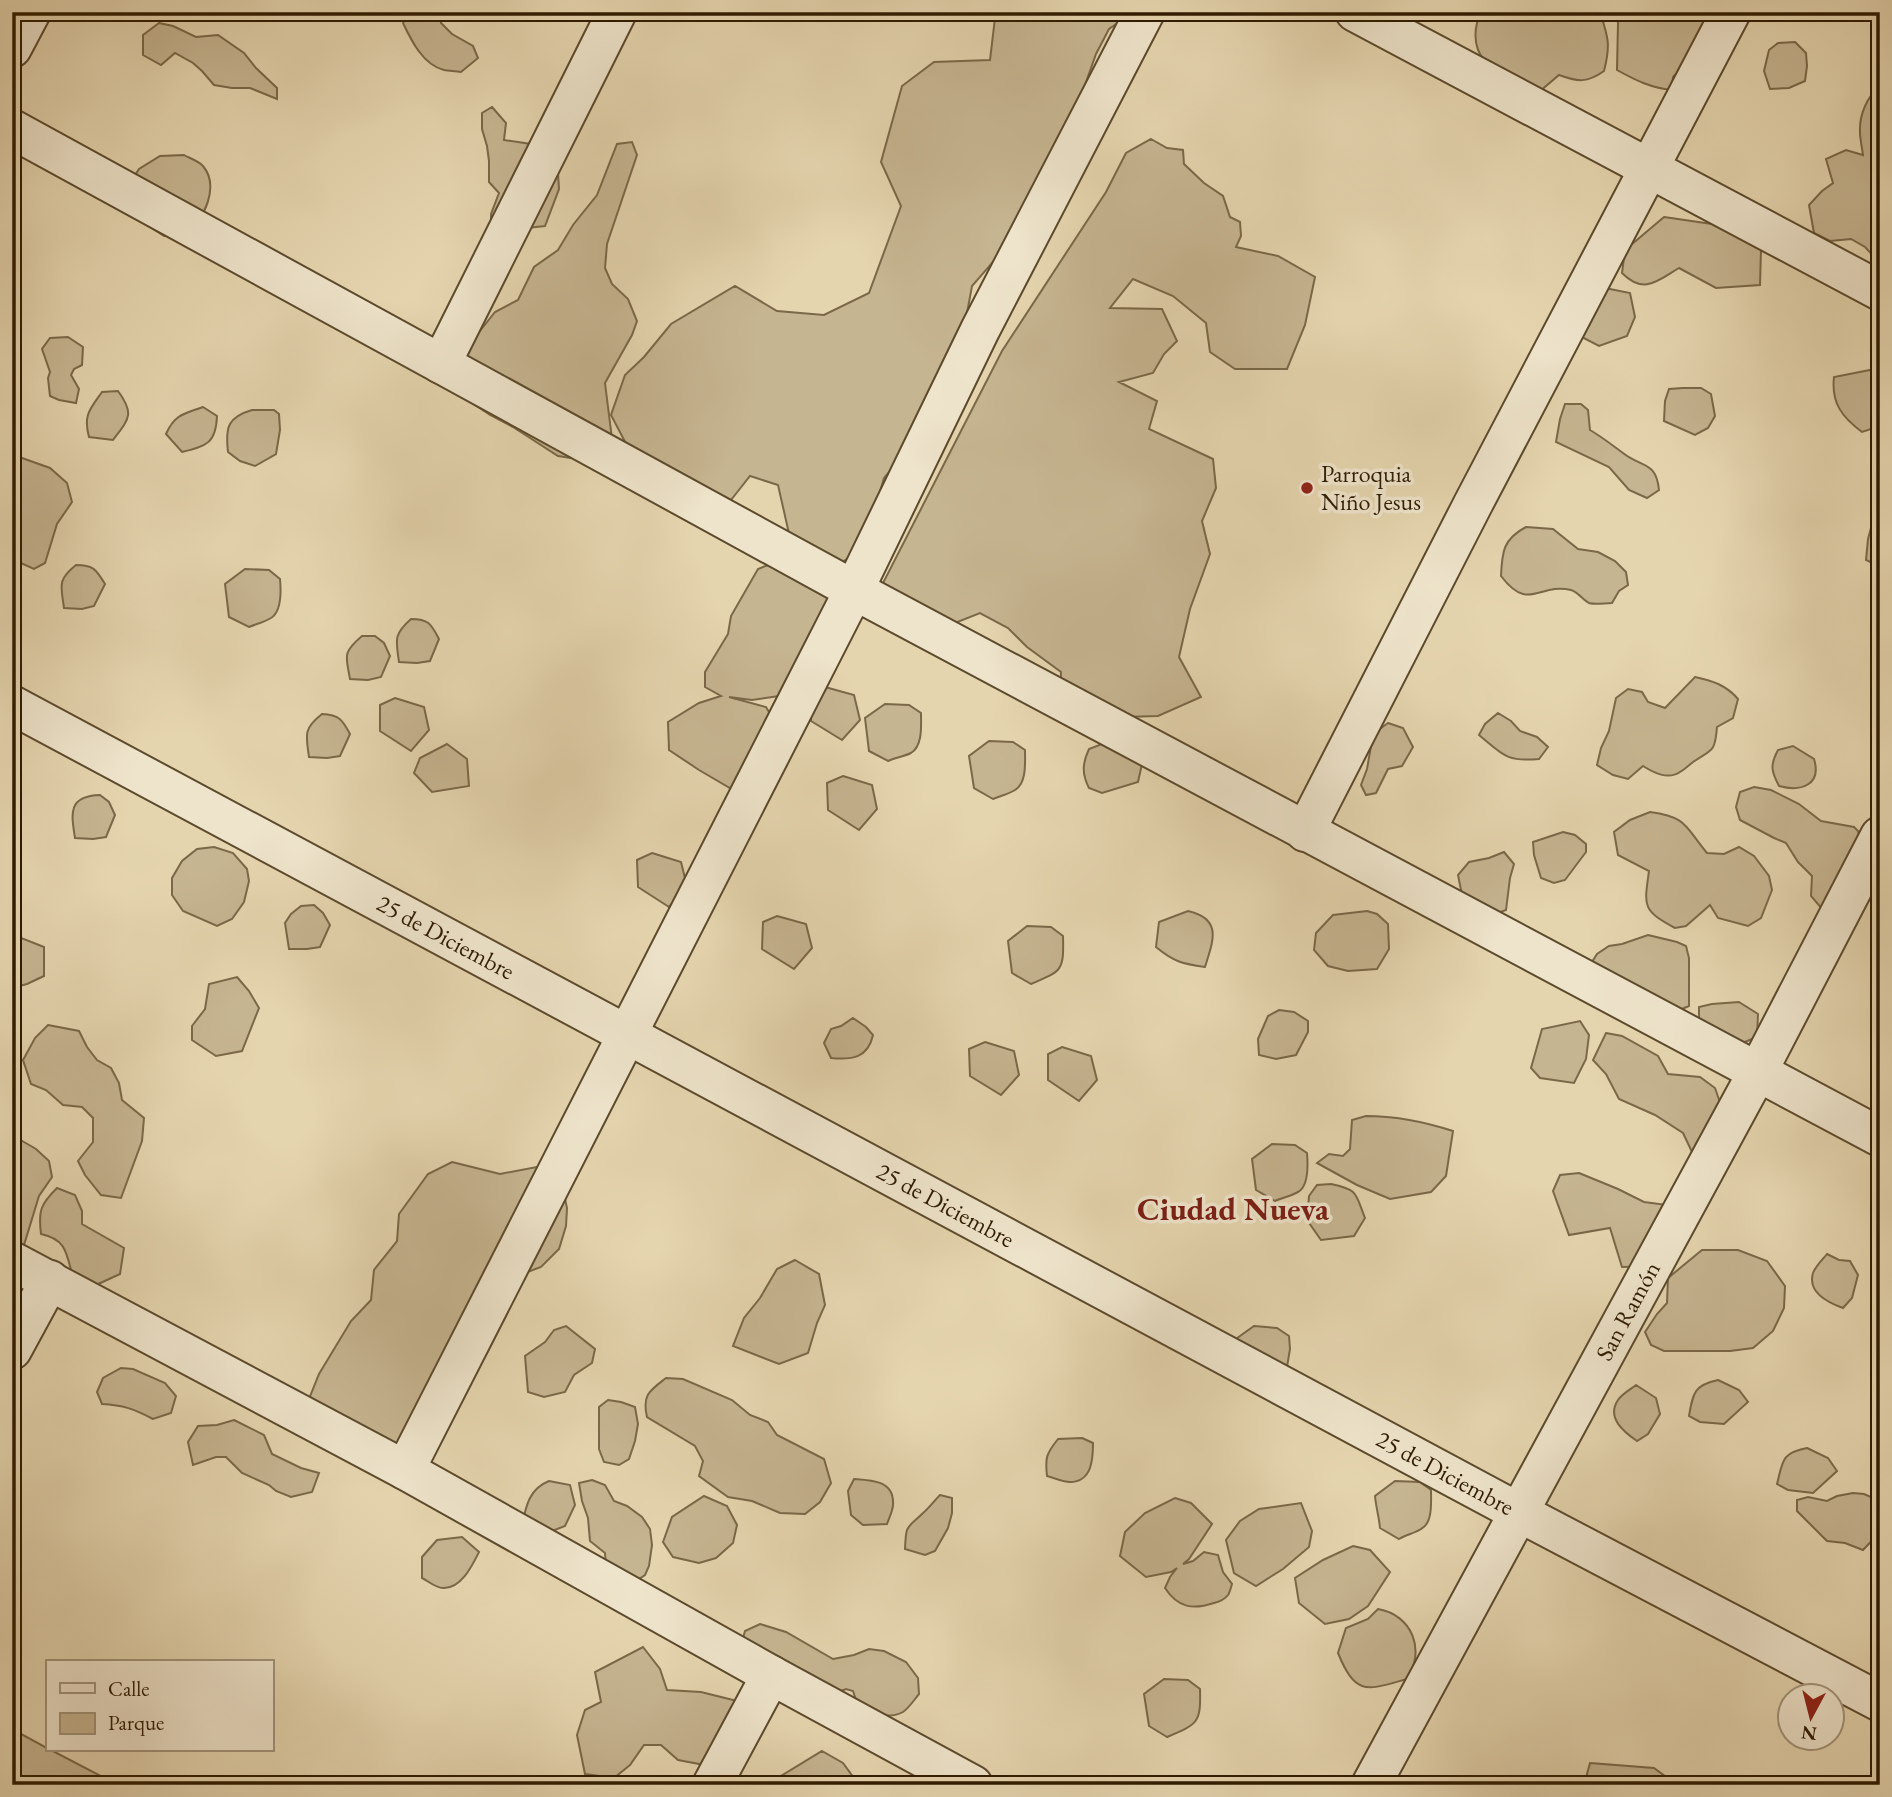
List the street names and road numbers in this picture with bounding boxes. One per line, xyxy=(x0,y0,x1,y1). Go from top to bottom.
street label: 25 de Diciembre xyxy=(372,887,520,986)
street label: 25 de Diciembre xyxy=(871,1155,1020,1254)
street label: San Ramón xyxy=(1588,1256,1667,1366)
street label: 25 de Diciembre xyxy=(1371,1423,1520,1522)

